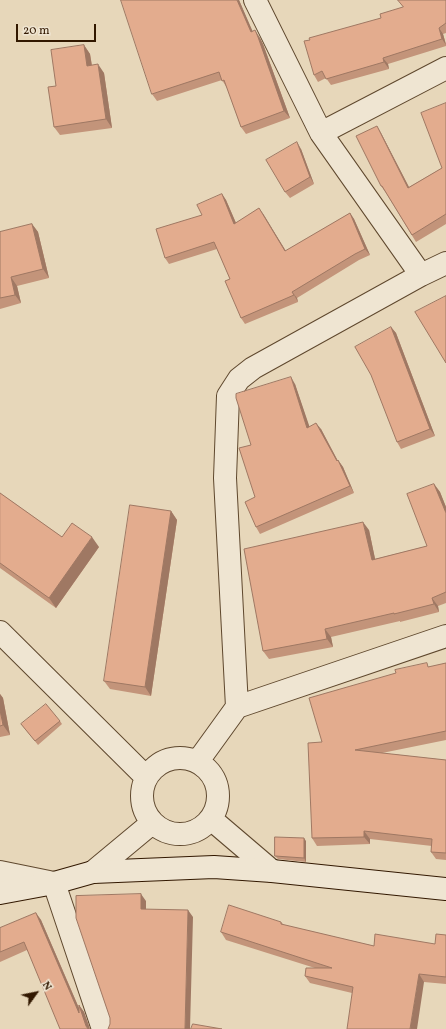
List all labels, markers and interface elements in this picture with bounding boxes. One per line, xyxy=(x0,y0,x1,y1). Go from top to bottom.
scale bar xyxy=(18,16,98,42)
text: 20 m xyxy=(23,23,50,39)
north arrow xyxy=(16,973,56,1013)
text: N xyxy=(38,979,55,994)

